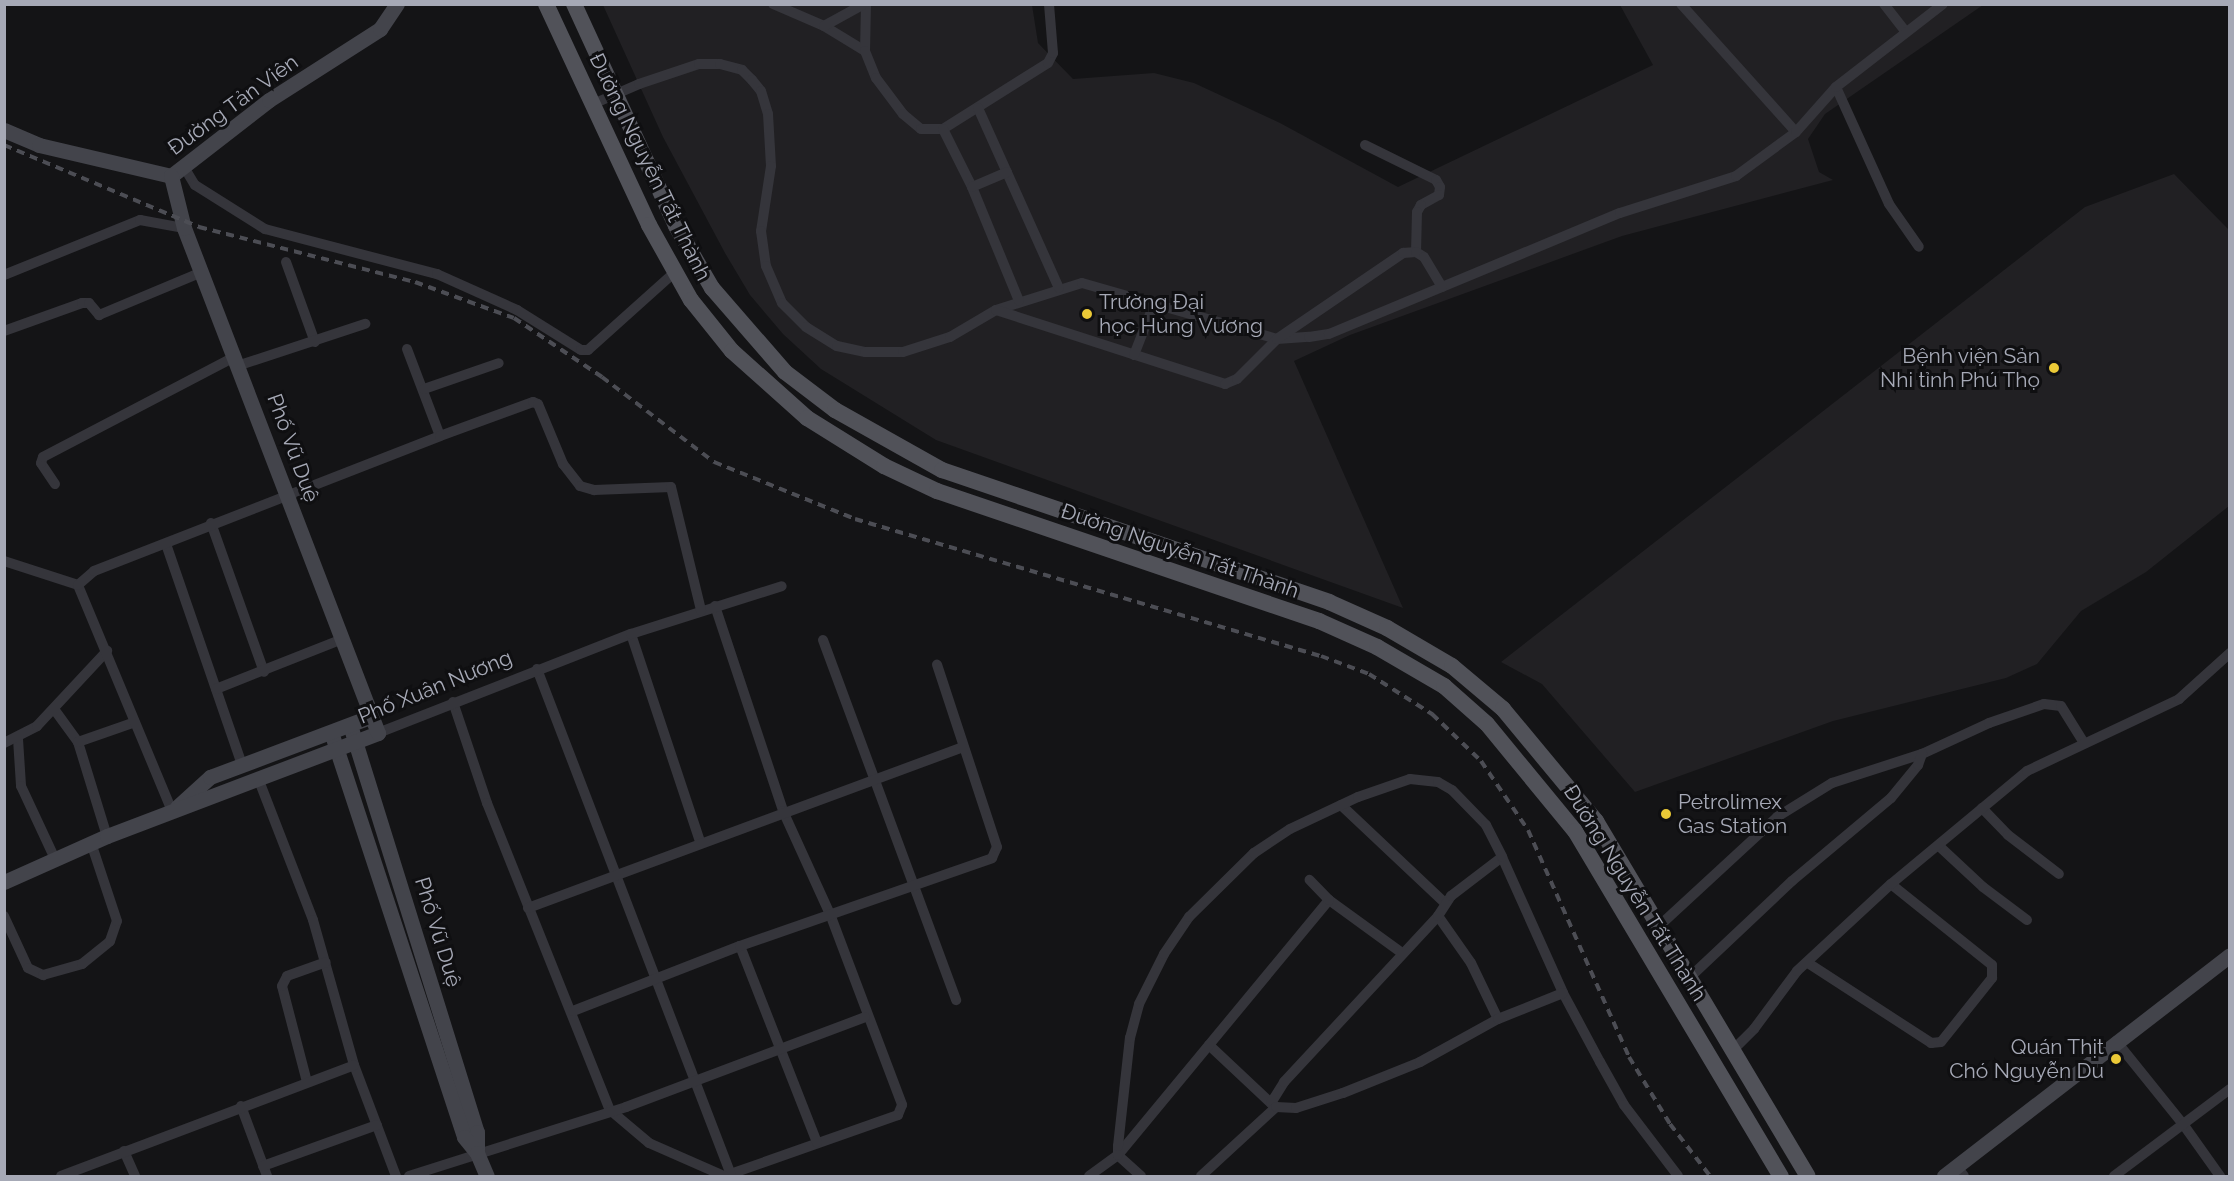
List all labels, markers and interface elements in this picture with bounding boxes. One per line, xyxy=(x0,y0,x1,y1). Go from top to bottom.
street label: Đường Tản Viên xyxy=(163,49,303,161)
street label: Đường Nguyễn Tất Thành xyxy=(584,49,716,285)
place label: Trường Đại học Hùng Vương xyxy=(1099,289,1264,339)
marker: Trường Đại học Hùng Vương xyxy=(1080,307,1094,321)
place label: Bệnh viện Sản Nhi tỉnh Phú Thọ xyxy=(1879,343,2040,393)
marker: Bệnh viện Sản Nhi tỉnh Phú Thọ xyxy=(2045,359,2063,377)
street label: Phố Vũ Duệ xyxy=(262,390,324,506)
street label: Đường Nguyễn Tất Thành xyxy=(1057,498,1303,604)
street label: Phố Xuân Nương xyxy=(354,645,516,729)
street label: Đường Nguyễn Tất Thành xyxy=(1558,780,1712,1006)
place label: Petrolimex Gas Station xyxy=(1678,789,1787,839)
marker: Petrolimex Gas Station xyxy=(1659,807,1673,821)
street label: Phố Vũ Duệ xyxy=(409,874,467,990)
place label: Quán Thịt Chó Nguyễn Du xyxy=(1949,1034,2104,1084)
marker: Quán Thịt Chó Nguyễn Du xyxy=(2109,1052,2123,1066)

